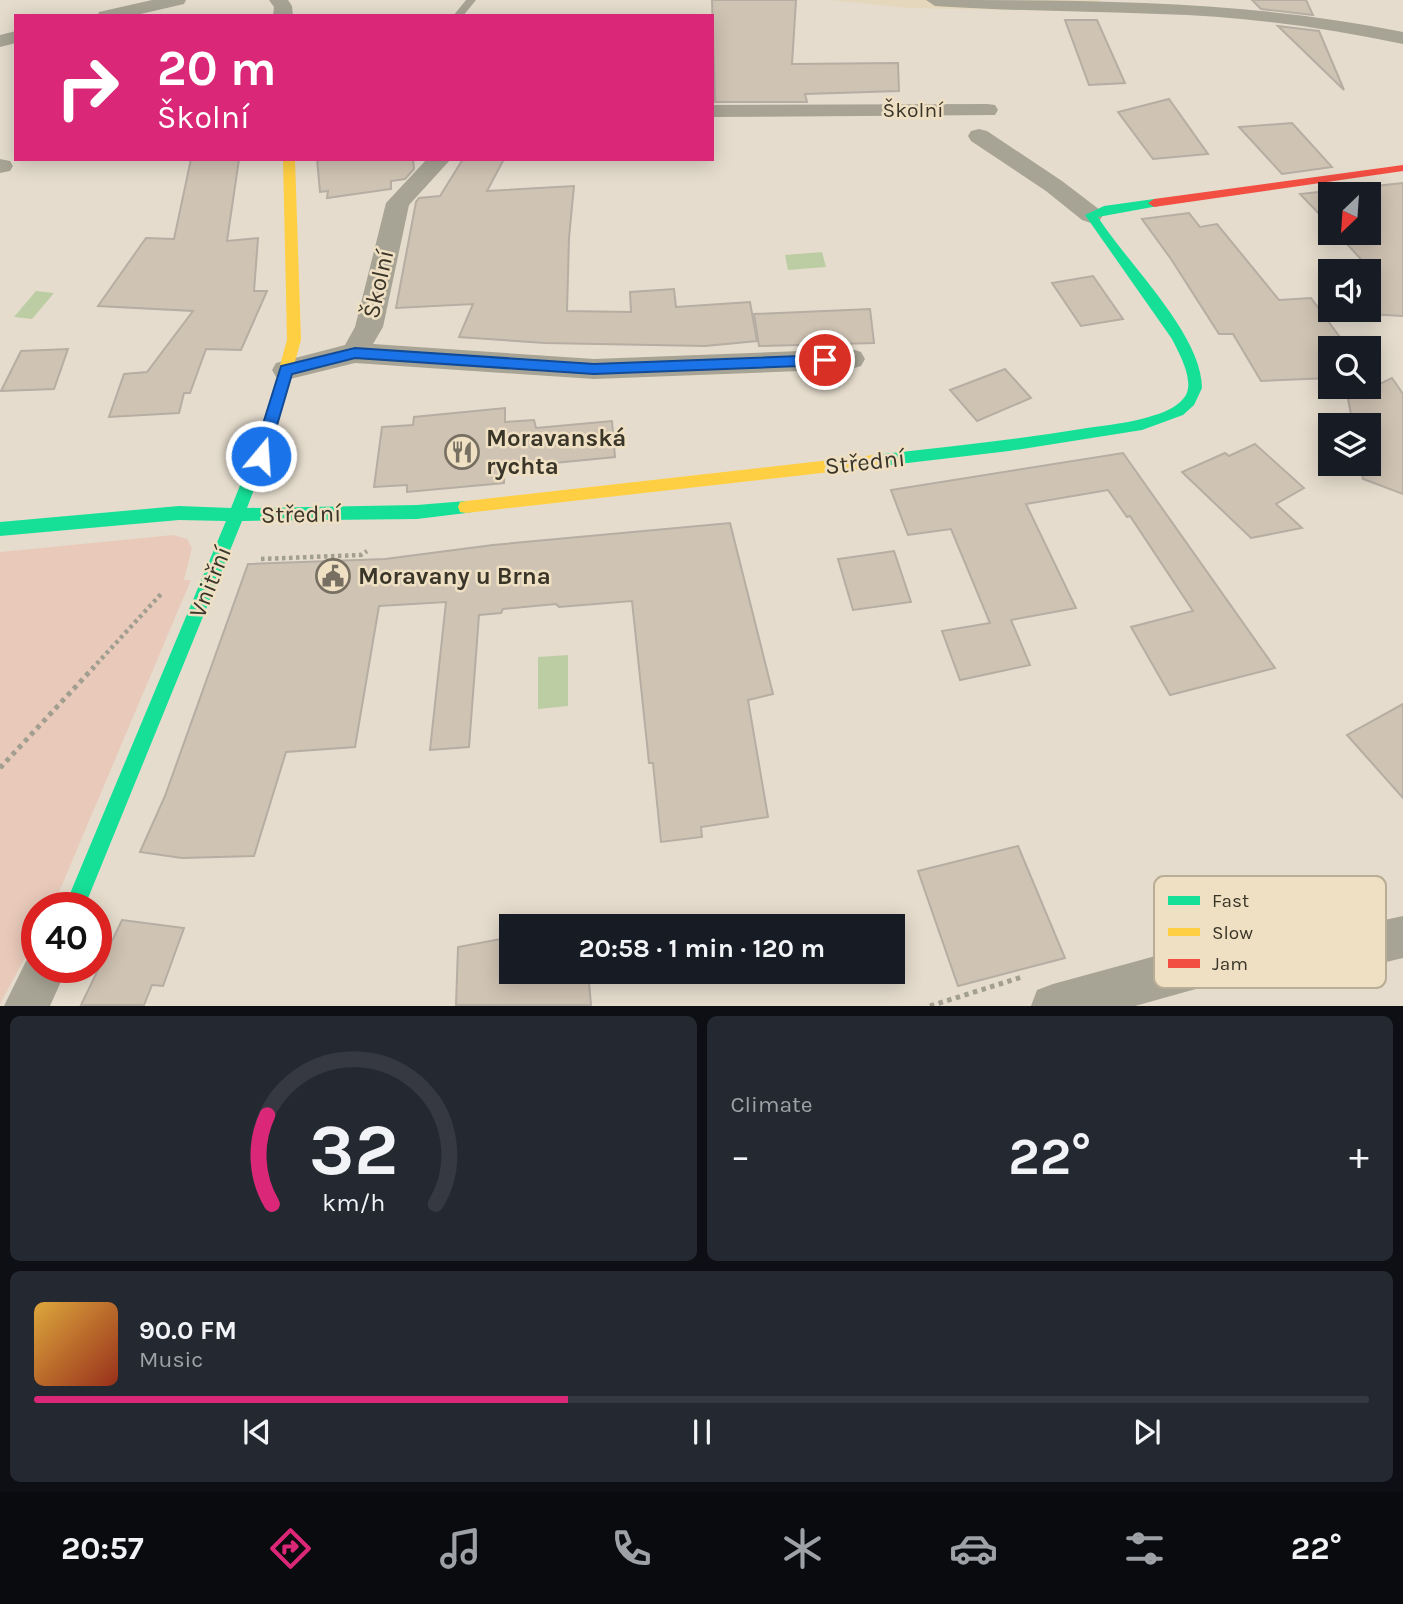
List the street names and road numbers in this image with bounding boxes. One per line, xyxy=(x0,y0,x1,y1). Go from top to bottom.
street label: Školní xyxy=(883,98,944,122)
street label: Školní xyxy=(356,246,400,321)
street label: Střední xyxy=(824,444,907,480)
street label: Střední xyxy=(261,499,342,529)
street label: Vnitřní xyxy=(183,541,237,622)

